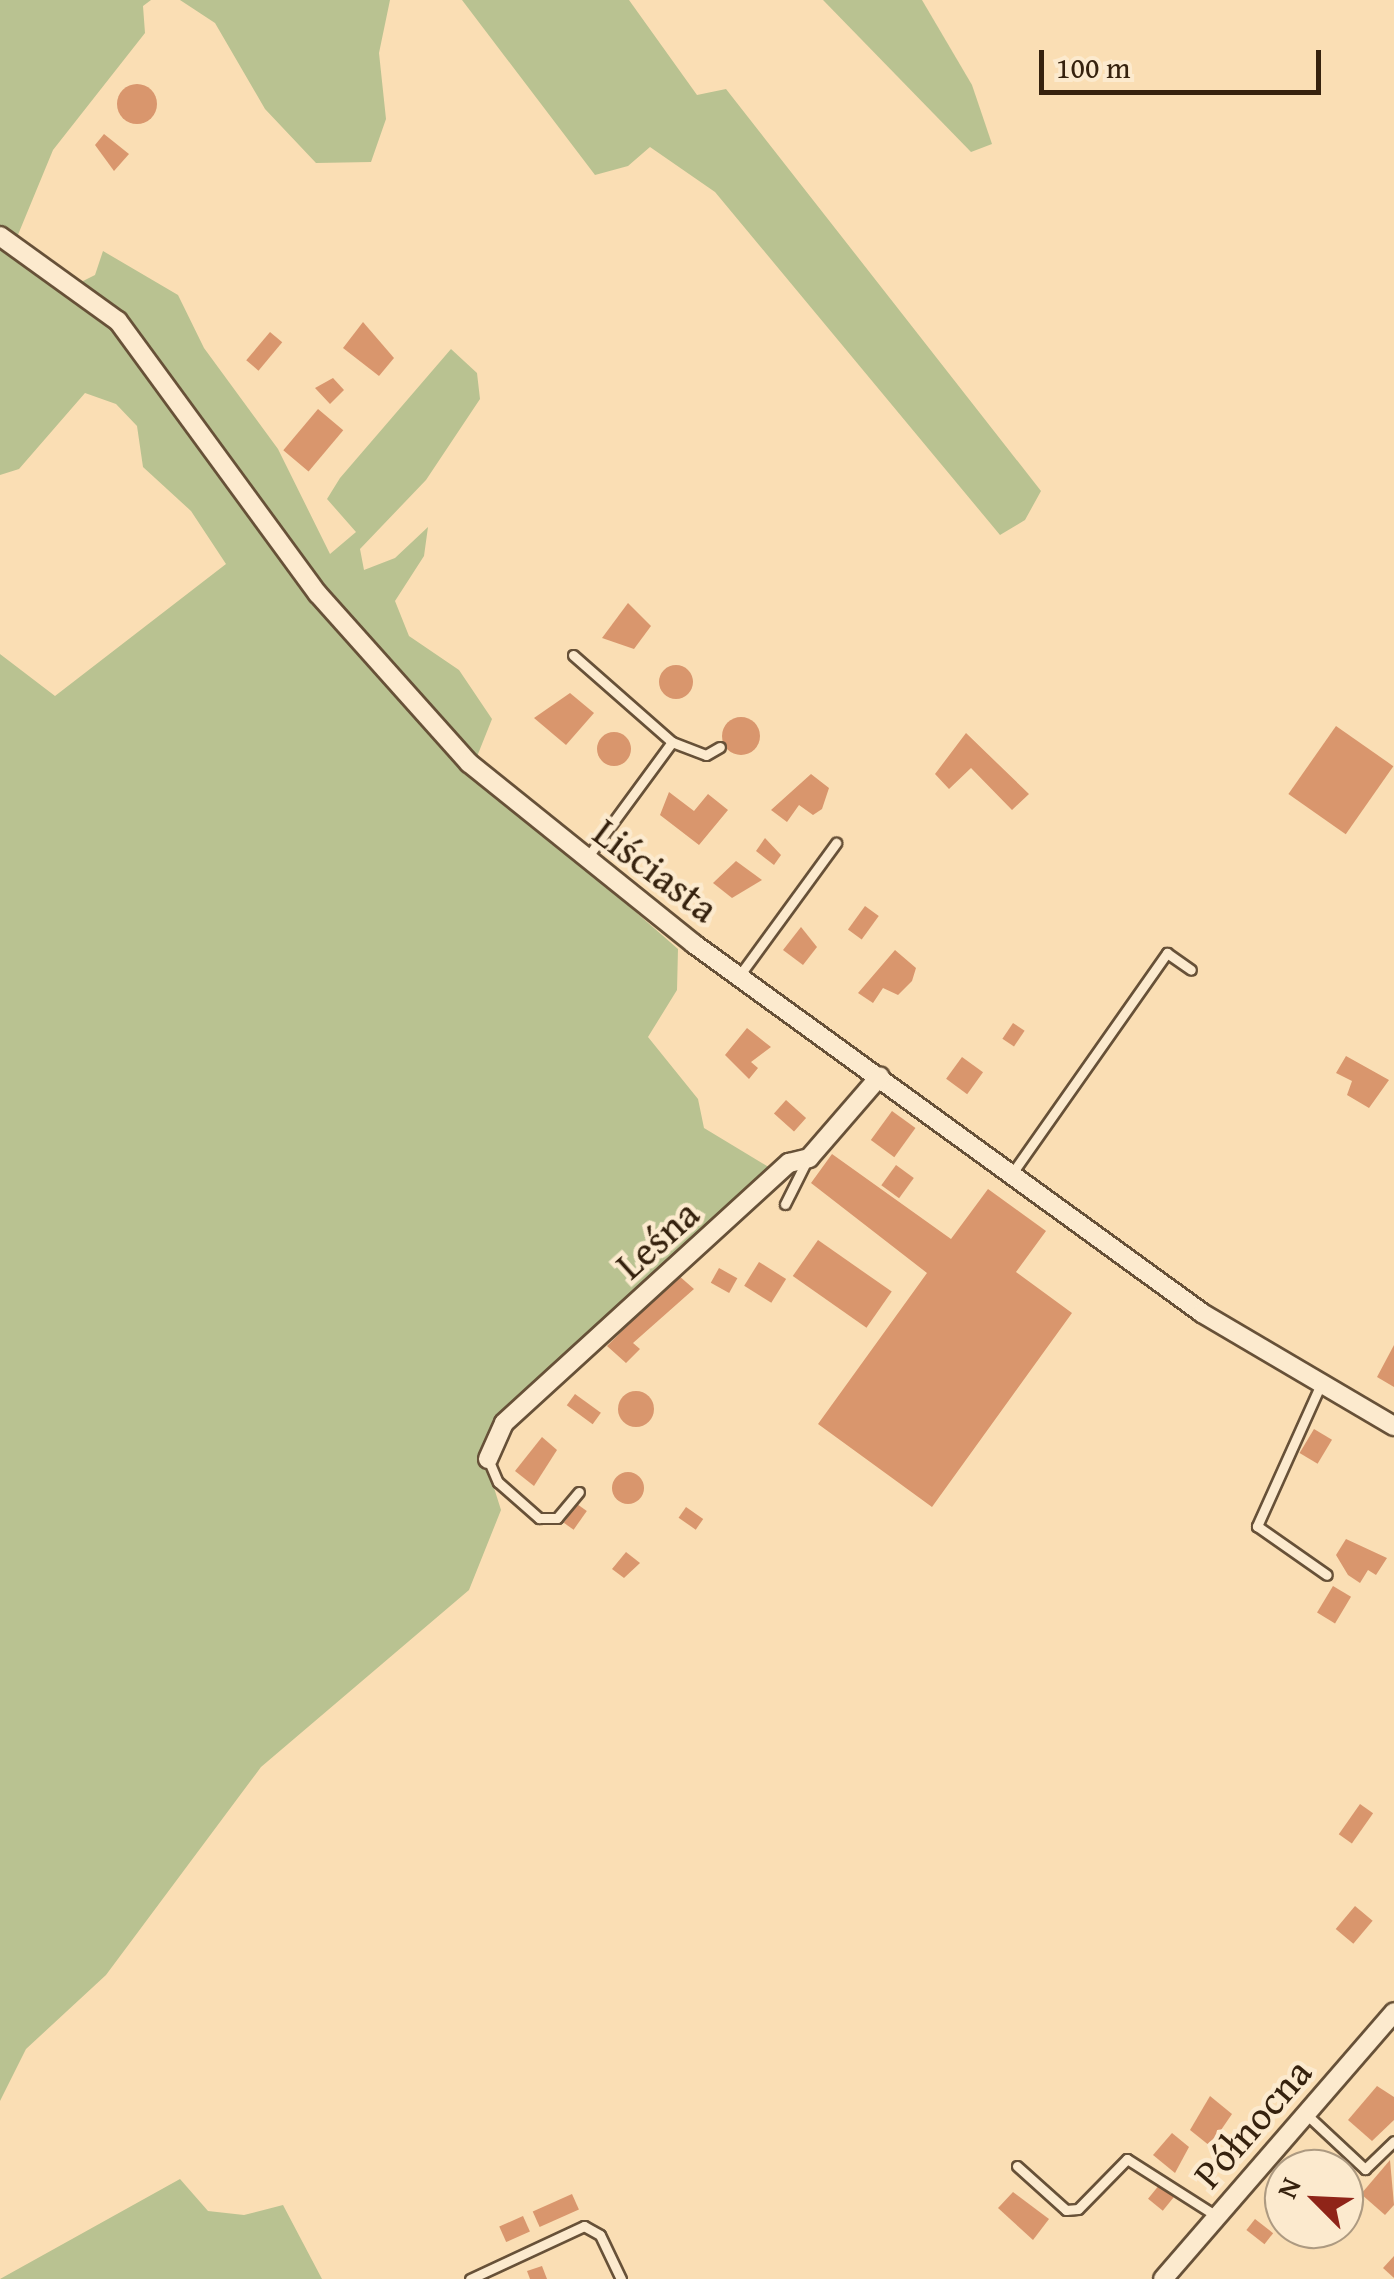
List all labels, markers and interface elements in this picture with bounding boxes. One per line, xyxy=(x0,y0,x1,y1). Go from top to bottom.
scale bar xyxy=(1044,30,1326,92)
text: 100 m xyxy=(1056,45,1130,89)
street label: Liściasta xyxy=(584,808,728,932)
street label: Leśna xyxy=(605,1189,709,1289)
street label: Północna xyxy=(1183,2049,1321,2197)
north arrow xyxy=(1264,2149,1364,2249)
text: N xyxy=(1265,2171,1310,2204)

